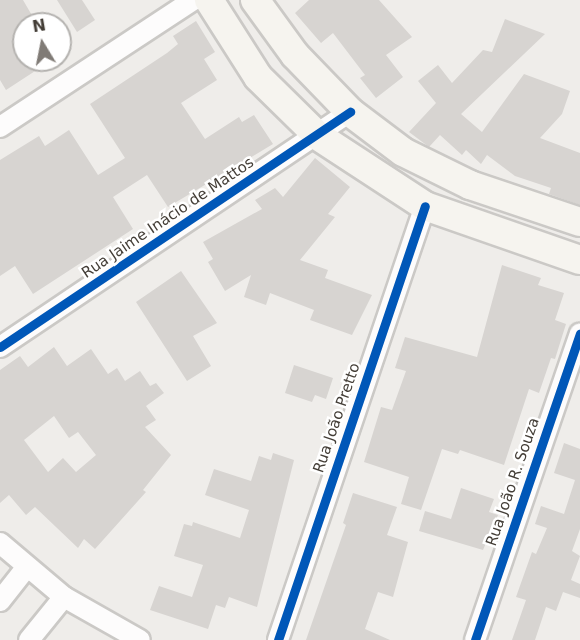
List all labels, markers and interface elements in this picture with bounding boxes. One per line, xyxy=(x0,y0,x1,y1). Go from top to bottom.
north arrow xyxy=(12,12,72,72)
text: N xyxy=(31,15,47,36)
street label: Rua Jaime Inácio de Mattos xyxy=(79,154,257,282)
street label: Rua João Pretto xyxy=(310,361,364,475)
street label: Rua João R. Souza xyxy=(483,415,543,549)

